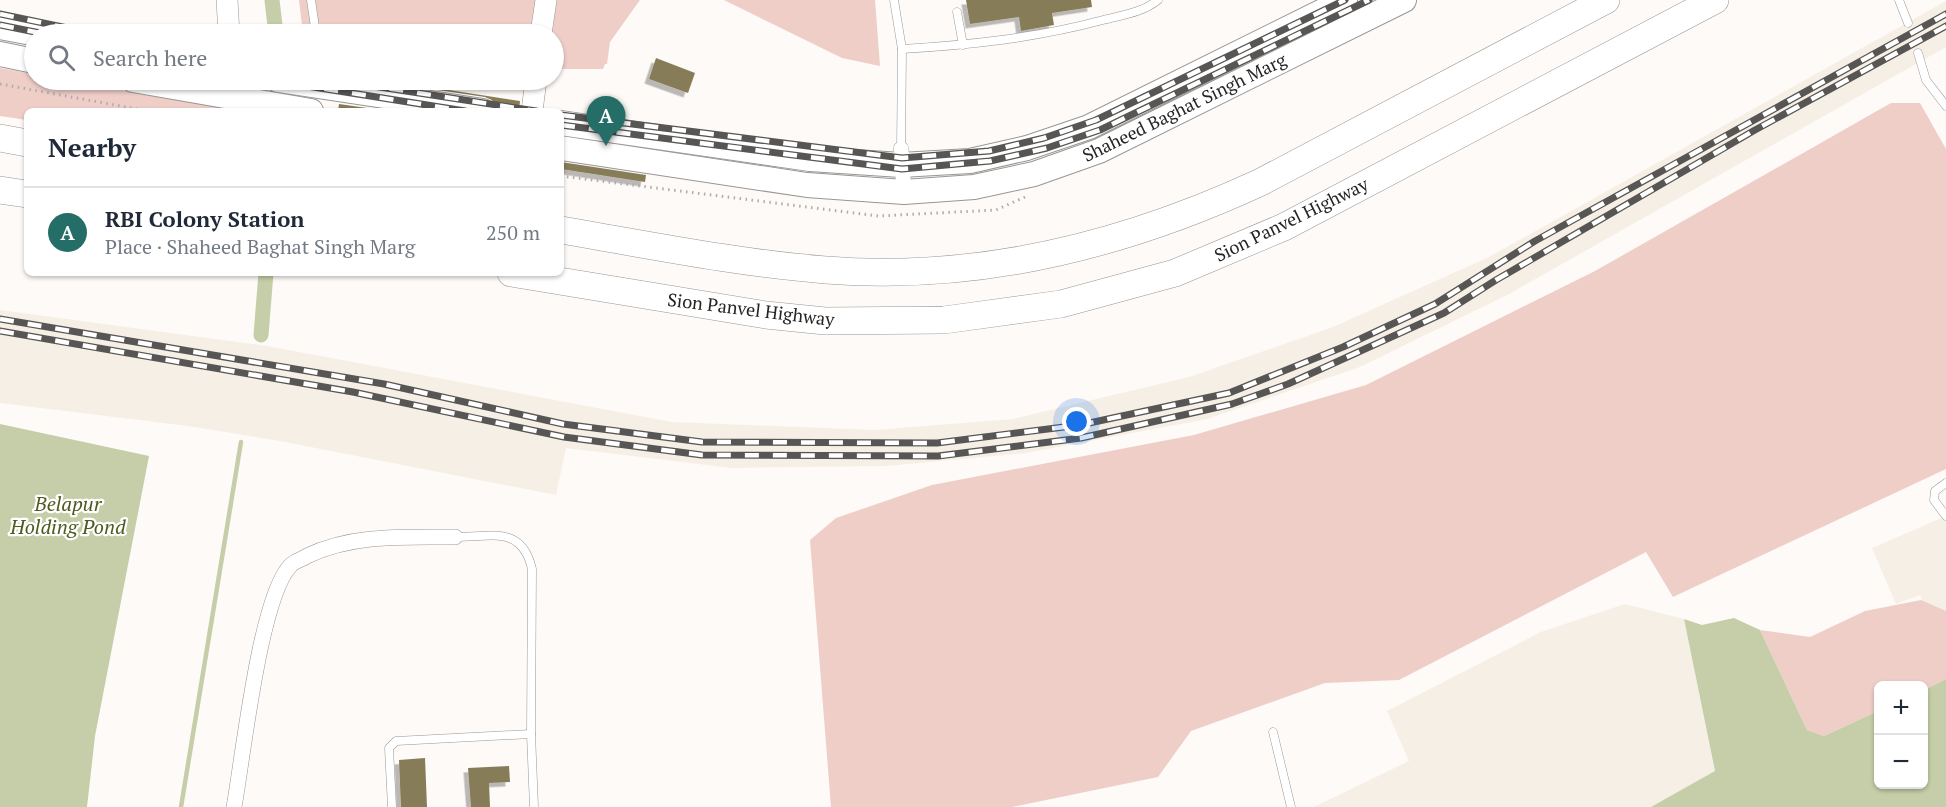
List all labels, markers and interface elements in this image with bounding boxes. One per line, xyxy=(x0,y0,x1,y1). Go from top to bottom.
search box xyxy=(24,24,564,90)
icon: search xyxy=(45,41,78,74)
text: Search here xyxy=(93,43,207,72)
street label: Shaheed Baghat Singh Marg xyxy=(1078,47,1290,167)
pin: A xyxy=(586,96,626,146)
text: Nearby xyxy=(48,130,136,164)
street label: Sion Panvel Highway xyxy=(1210,171,1373,267)
text: RBI Colony Station xyxy=(105,204,304,233)
text: A xyxy=(60,219,75,246)
text: 250 m xyxy=(486,219,540,246)
text: Place · Shaheed Baghat Singh Marg xyxy=(105,233,415,260)
street label: Sion Panvel Highway xyxy=(666,287,837,331)
your location xyxy=(1062,407,1091,436)
water label: Belapur Holding Pond xyxy=(9,490,126,540)
map controls xyxy=(1874,681,1928,789)
button: + xyxy=(1874,681,1928,735)
button: − xyxy=(1874,735,1928,789)

